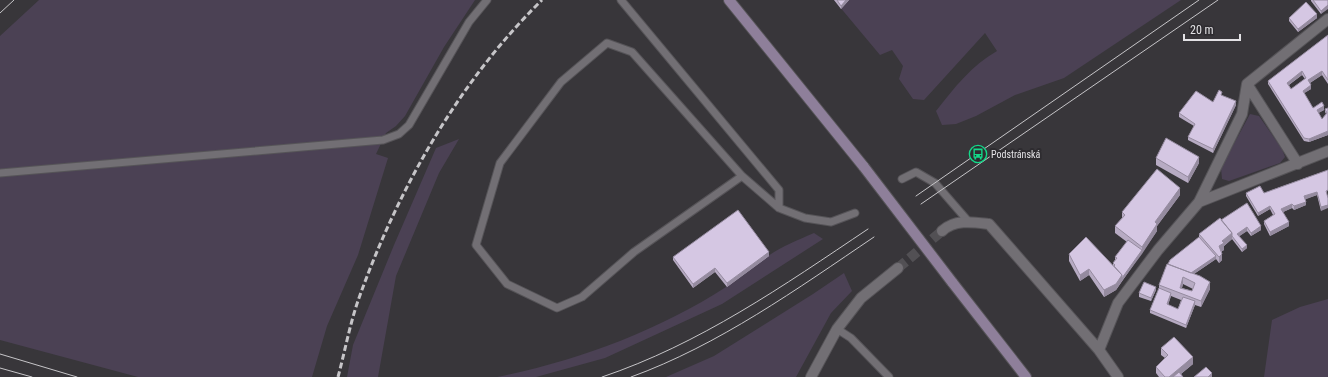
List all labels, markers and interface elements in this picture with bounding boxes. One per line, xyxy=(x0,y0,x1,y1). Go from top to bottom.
scale bar xyxy=(1184,16,1240,42)
text: 20 m xyxy=(1190,23,1214,37)
bus stop icon: Podstránská xyxy=(968,144,988,164)
place label: Podstránská xyxy=(991,149,1041,160)

